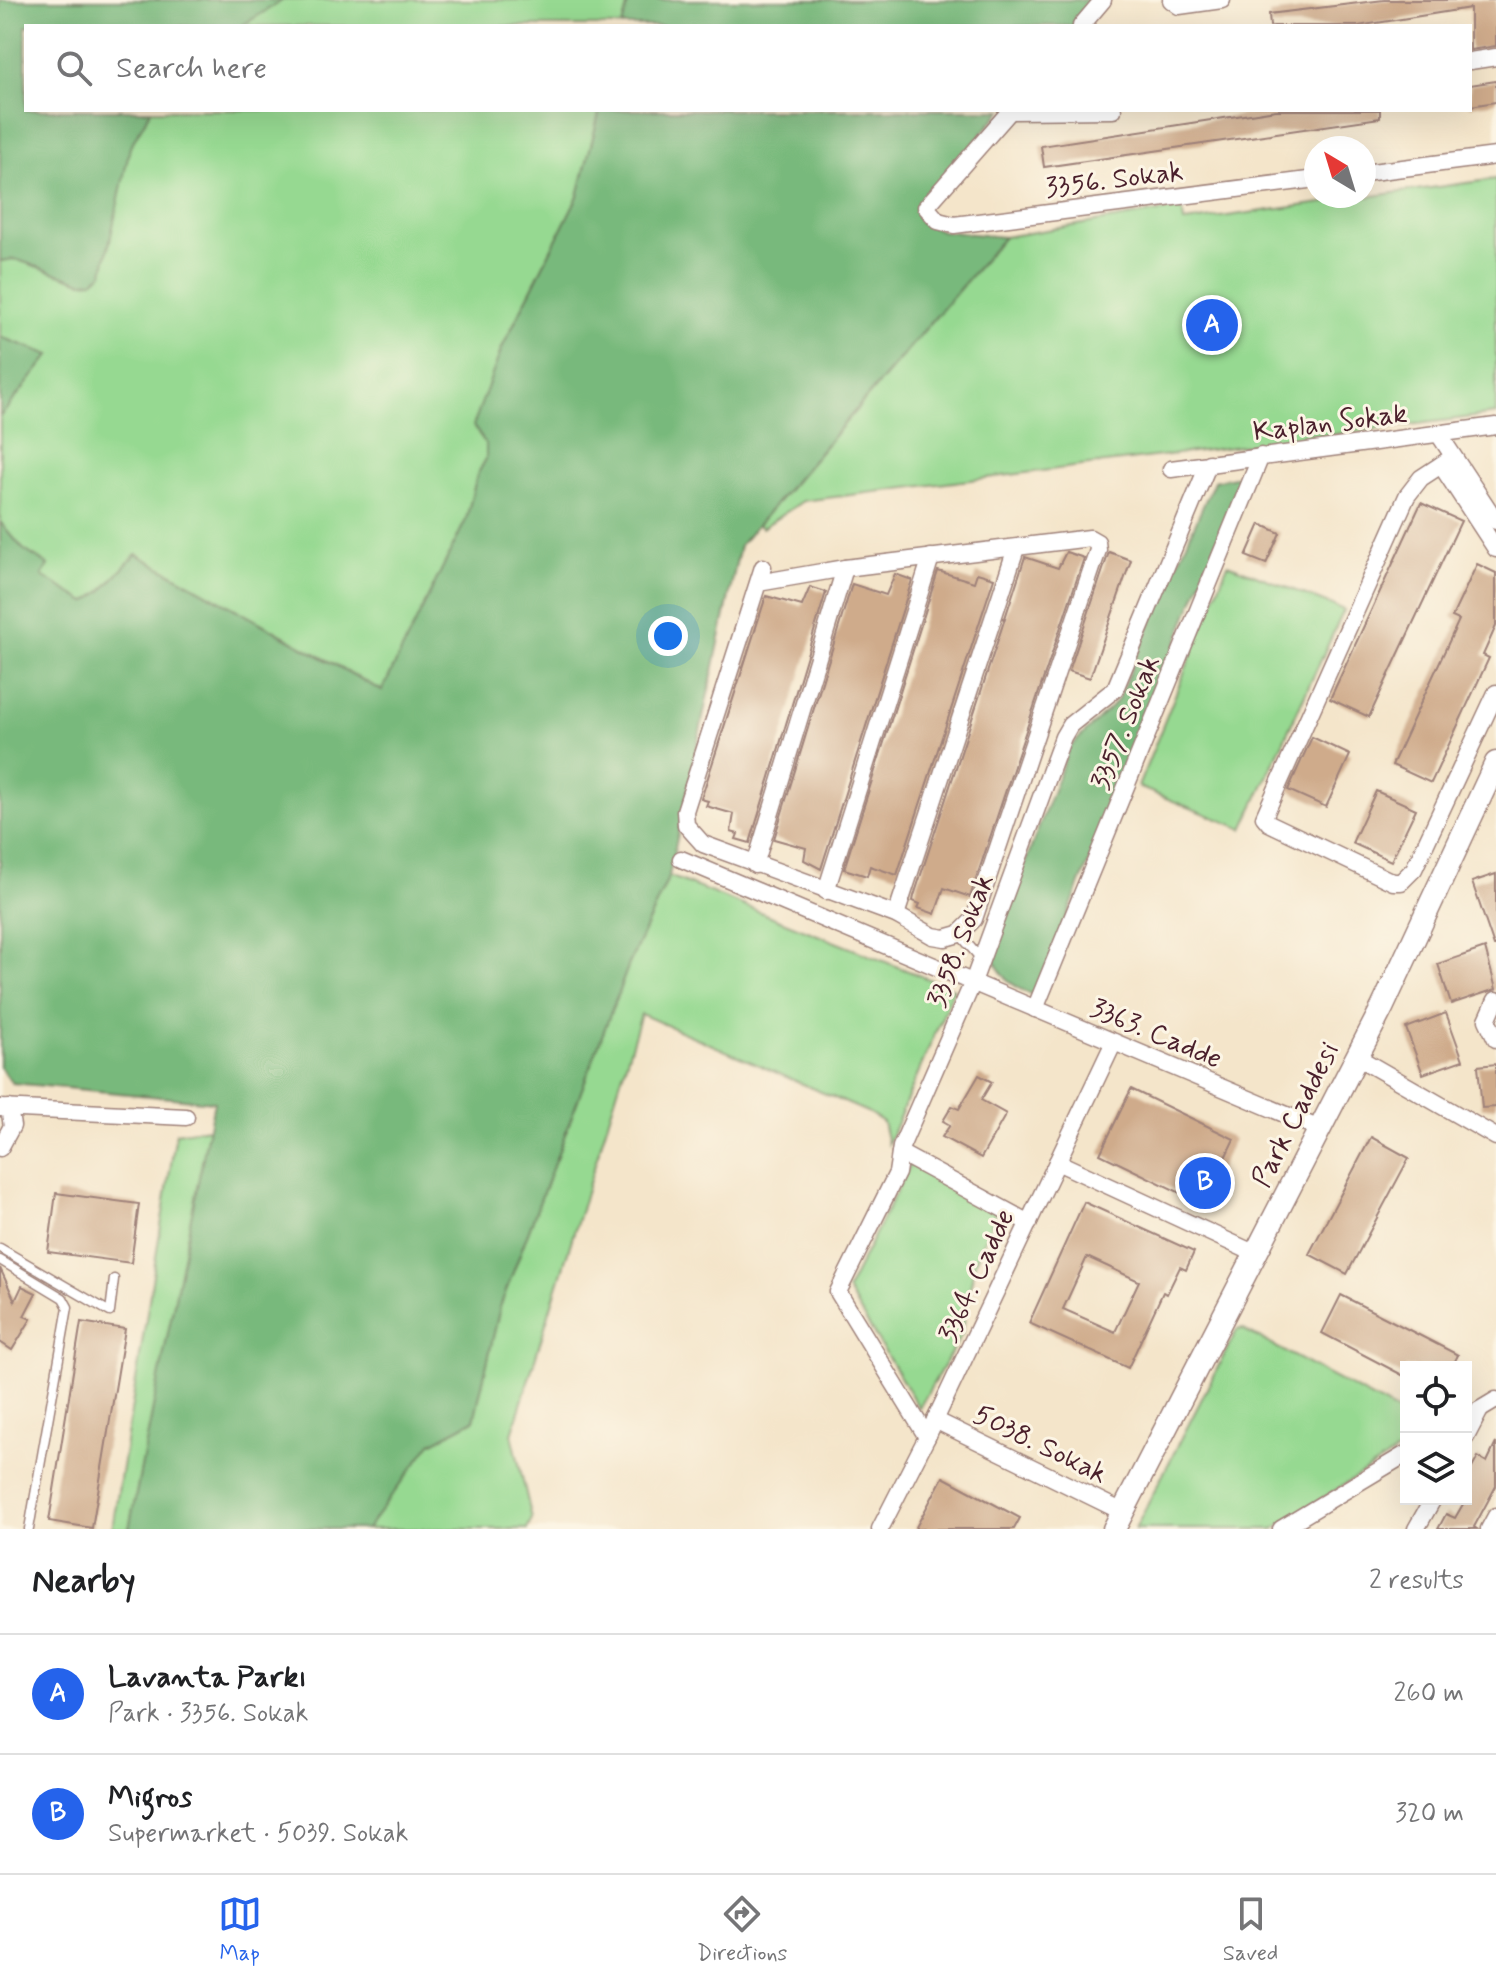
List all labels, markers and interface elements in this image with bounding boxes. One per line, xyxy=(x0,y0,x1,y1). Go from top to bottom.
search box xyxy=(24,24,1472,112)
icon: search xyxy=(52,46,96,90)
text: Search here xyxy=(116,49,267,88)
north arrow xyxy=(1304,136,1376,208)
street label: 3356. Sokak xyxy=(1043,154,1185,207)
pin: A xyxy=(1186,295,1238,355)
street label: Kaplan Sokak xyxy=(1251,396,1409,451)
your location xyxy=(648,616,688,656)
street label: 3357. Sokak xyxy=(1083,650,1170,795)
street label: 3358. Sokak xyxy=(919,869,1004,1013)
street label: 3363. Cadde xyxy=(1085,990,1227,1079)
street label: Park Caddesi xyxy=(1244,1036,1349,1194)
pin: B xyxy=(1179,1153,1231,1213)
street label: 3364. Cadde xyxy=(930,1203,1024,1349)
map controls xyxy=(1400,1361,1472,1505)
button: locate xyxy=(1400,1361,1472,1433)
street label: 5038. Sokak xyxy=(967,1397,1113,1494)
button: layers xyxy=(1400,1433,1472,1505)
text: Nearby xyxy=(32,1559,136,1604)
text: 2 results xyxy=(1369,1564,1464,1598)
text: Lavanta Parkı xyxy=(108,1658,307,1697)
text: A xyxy=(49,1677,67,1711)
text: 260 m xyxy=(1394,1677,1464,1711)
text: Park · 3356. Sokak xyxy=(108,1697,308,1731)
text: Migros xyxy=(108,1778,192,1817)
text: B xyxy=(50,1797,66,1831)
text: 320 m xyxy=(1395,1797,1464,1831)
text: Supermarket · 5039. Sokak xyxy=(108,1817,408,1851)
tab: Map xyxy=(218,1892,262,1968)
tab: Directions xyxy=(697,1892,787,1968)
tab: Saved xyxy=(1223,1892,1278,1968)

